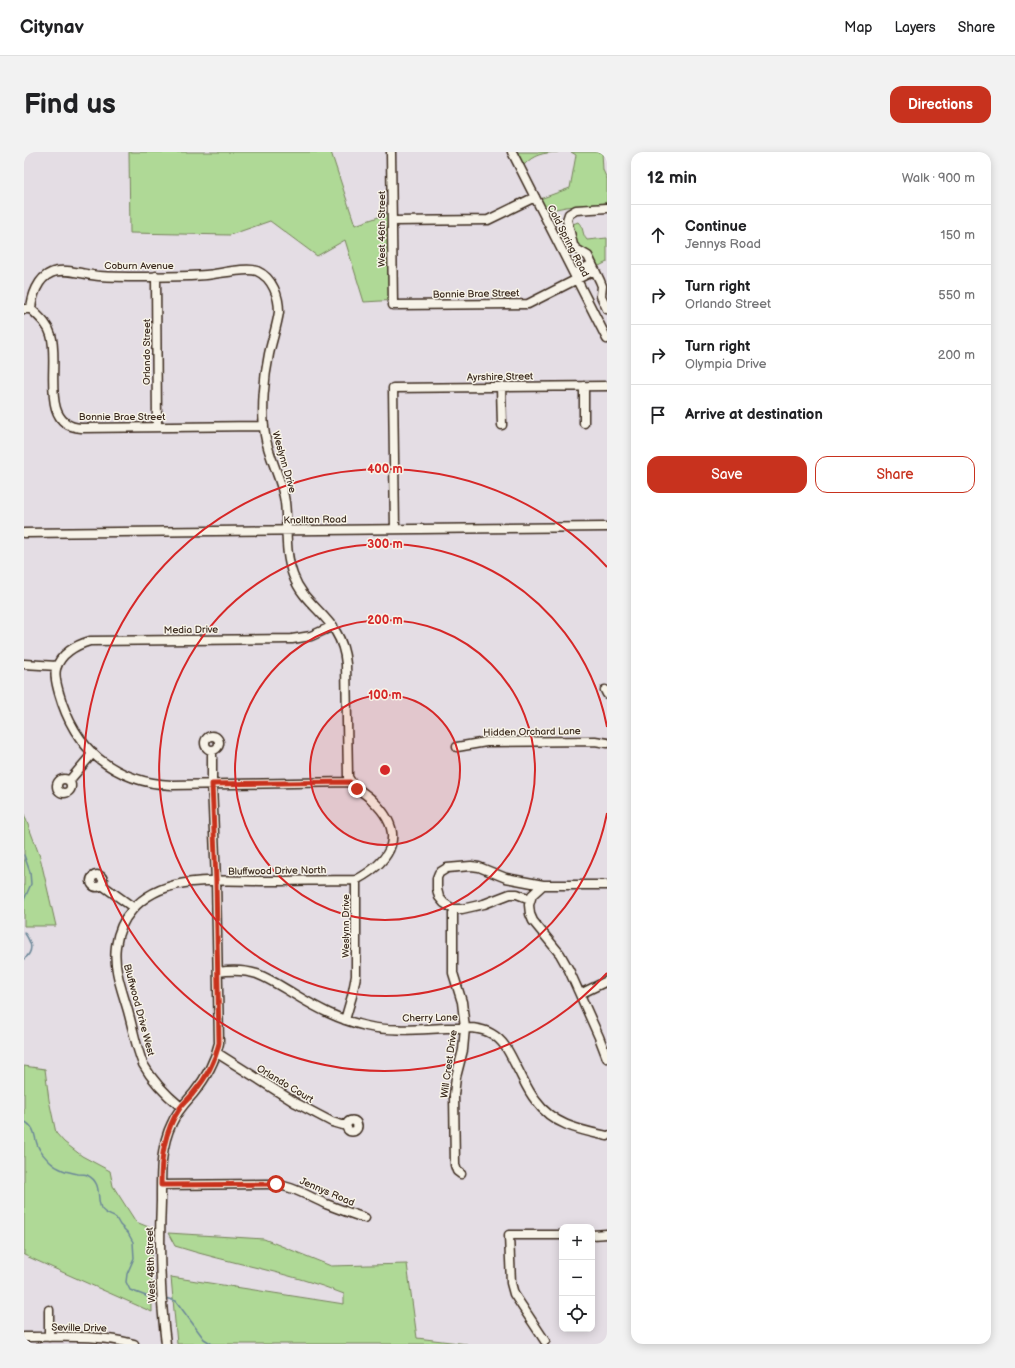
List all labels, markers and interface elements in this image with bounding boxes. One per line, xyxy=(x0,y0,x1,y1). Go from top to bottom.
text: Citynav xyxy=(20,16,84,39)
text: Map xyxy=(844,19,872,36)
text: Layers xyxy=(894,19,936,36)
text: Share xyxy=(958,19,995,36)
button: Directions xyxy=(890,86,991,123)
text: Find us xyxy=(24,88,116,121)
text: 12 min xyxy=(647,168,697,188)
text: Walk · 900 m xyxy=(902,170,975,186)
street label: West 46th Street xyxy=(376,191,388,267)
street label: Cold Spring Road xyxy=(545,203,591,279)
text: Continue xyxy=(685,217,747,236)
icon: ahead xyxy=(647,224,669,246)
text: 150 m xyxy=(941,227,975,243)
text: Jennys Road xyxy=(685,236,761,252)
street label: Coburn Avenue xyxy=(104,260,174,272)
text: Turn right xyxy=(685,277,750,296)
icon: right xyxy=(647,284,669,306)
street label: Bonnie Brae Street xyxy=(433,287,519,301)
text: 550 m xyxy=(938,287,975,303)
text: Orlando Street xyxy=(685,296,771,312)
street label: Orlando Street xyxy=(141,319,153,385)
text: Turn right xyxy=(685,337,750,356)
icon: right xyxy=(647,344,669,366)
text: 200 m xyxy=(938,347,975,363)
text: Olympia Drive xyxy=(685,356,766,372)
street label: Ayrshire Street xyxy=(467,370,533,384)
icon: arrive xyxy=(647,404,669,426)
text: Arrive at destination xyxy=(685,405,823,424)
street label: Bonnie Brae Street xyxy=(79,411,165,423)
street label: Weslynn Drive xyxy=(269,430,299,494)
button: Save xyxy=(647,456,807,493)
button: Share xyxy=(815,456,975,493)
text: 400 m xyxy=(367,462,403,477)
street label: Knollton Road xyxy=(283,513,347,527)
text: 300 m xyxy=(367,537,403,552)
text: 200 m xyxy=(367,613,403,628)
street label: Media Drive xyxy=(164,624,218,636)
text: 100 m xyxy=(368,688,402,703)
street label: Hidden Orchard Lane xyxy=(483,725,581,739)
centre of rings xyxy=(378,763,392,777)
route end xyxy=(348,780,366,798)
street label: Bluffwood Drive North xyxy=(228,864,327,878)
street label: Weslynn Drive xyxy=(340,894,352,958)
street label: Bluffwood Drive West xyxy=(121,963,157,1057)
street label: Cherry Lane xyxy=(402,1012,458,1024)
street label: Will Crest Drive xyxy=(438,1029,460,1099)
street label: Orlando Court xyxy=(255,1062,315,1106)
route start xyxy=(267,1175,285,1193)
street label: Jennys Road xyxy=(298,1175,357,1209)
map controls xyxy=(559,1224,595,1332)
button: + xyxy=(559,1224,595,1260)
street label: West 48th Street xyxy=(144,1227,158,1303)
button: − xyxy=(559,1260,595,1296)
button: locate xyxy=(559,1296,595,1332)
street label: Seville Drive xyxy=(51,1322,107,1334)

